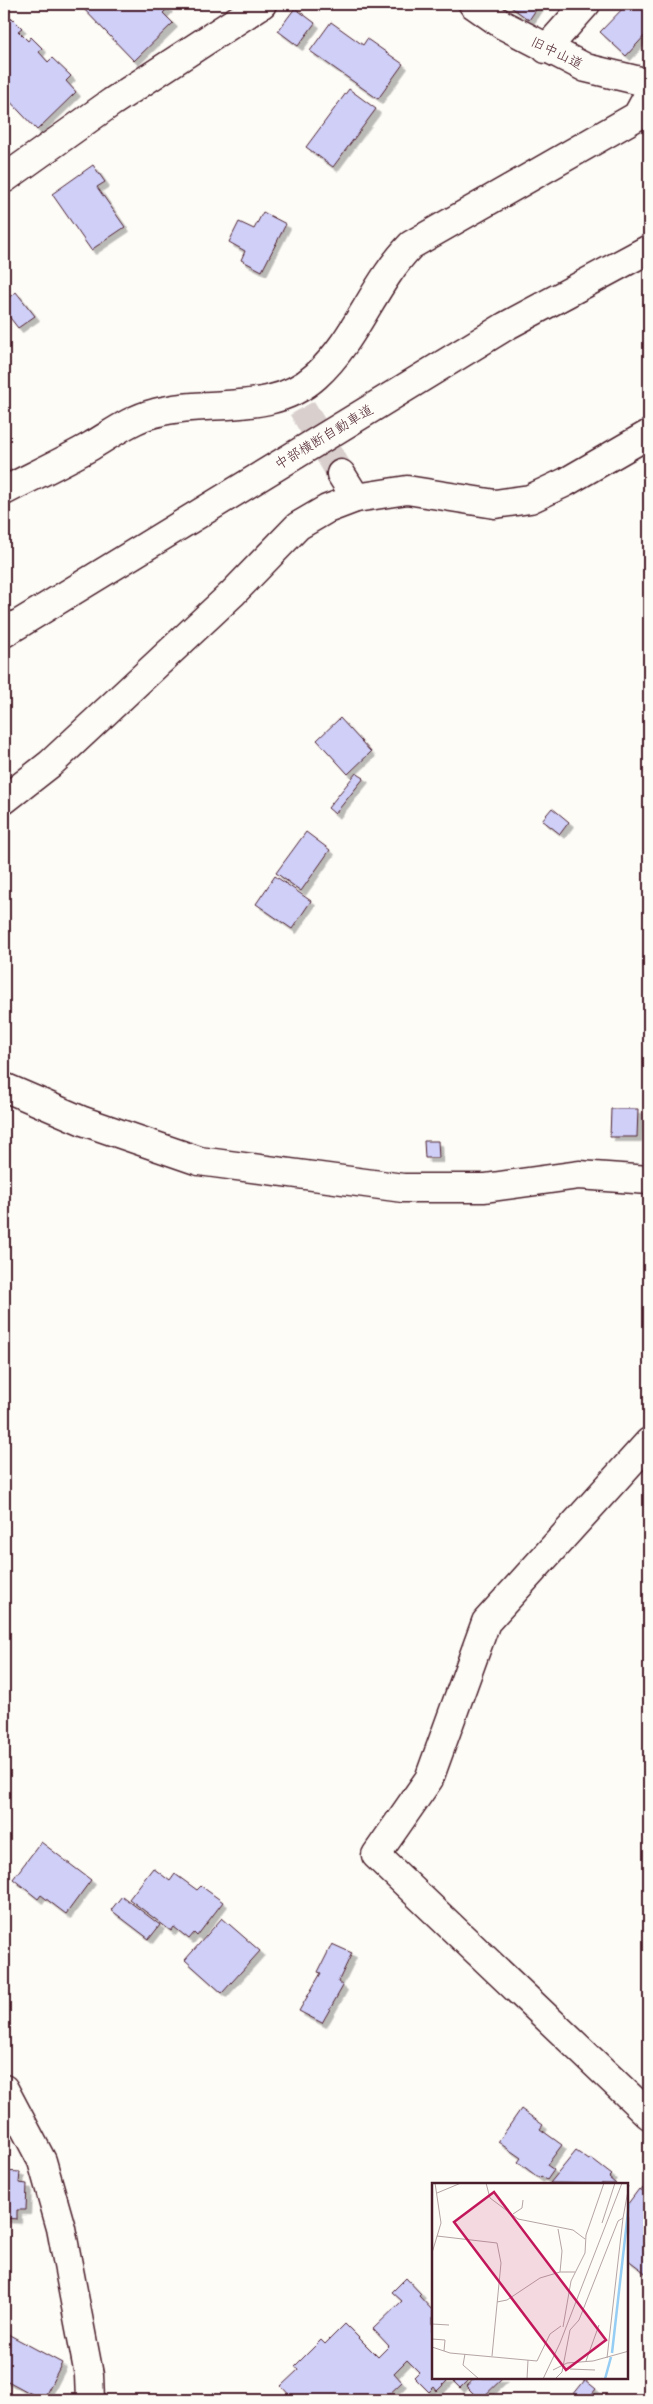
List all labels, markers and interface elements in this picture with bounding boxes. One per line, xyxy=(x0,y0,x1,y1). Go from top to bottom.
street label: 旧中山道 xyxy=(528,33,586,73)
street label: 中部横断自動車道 xyxy=(272,401,376,473)
inset map xyxy=(432,2183,628,2379)

